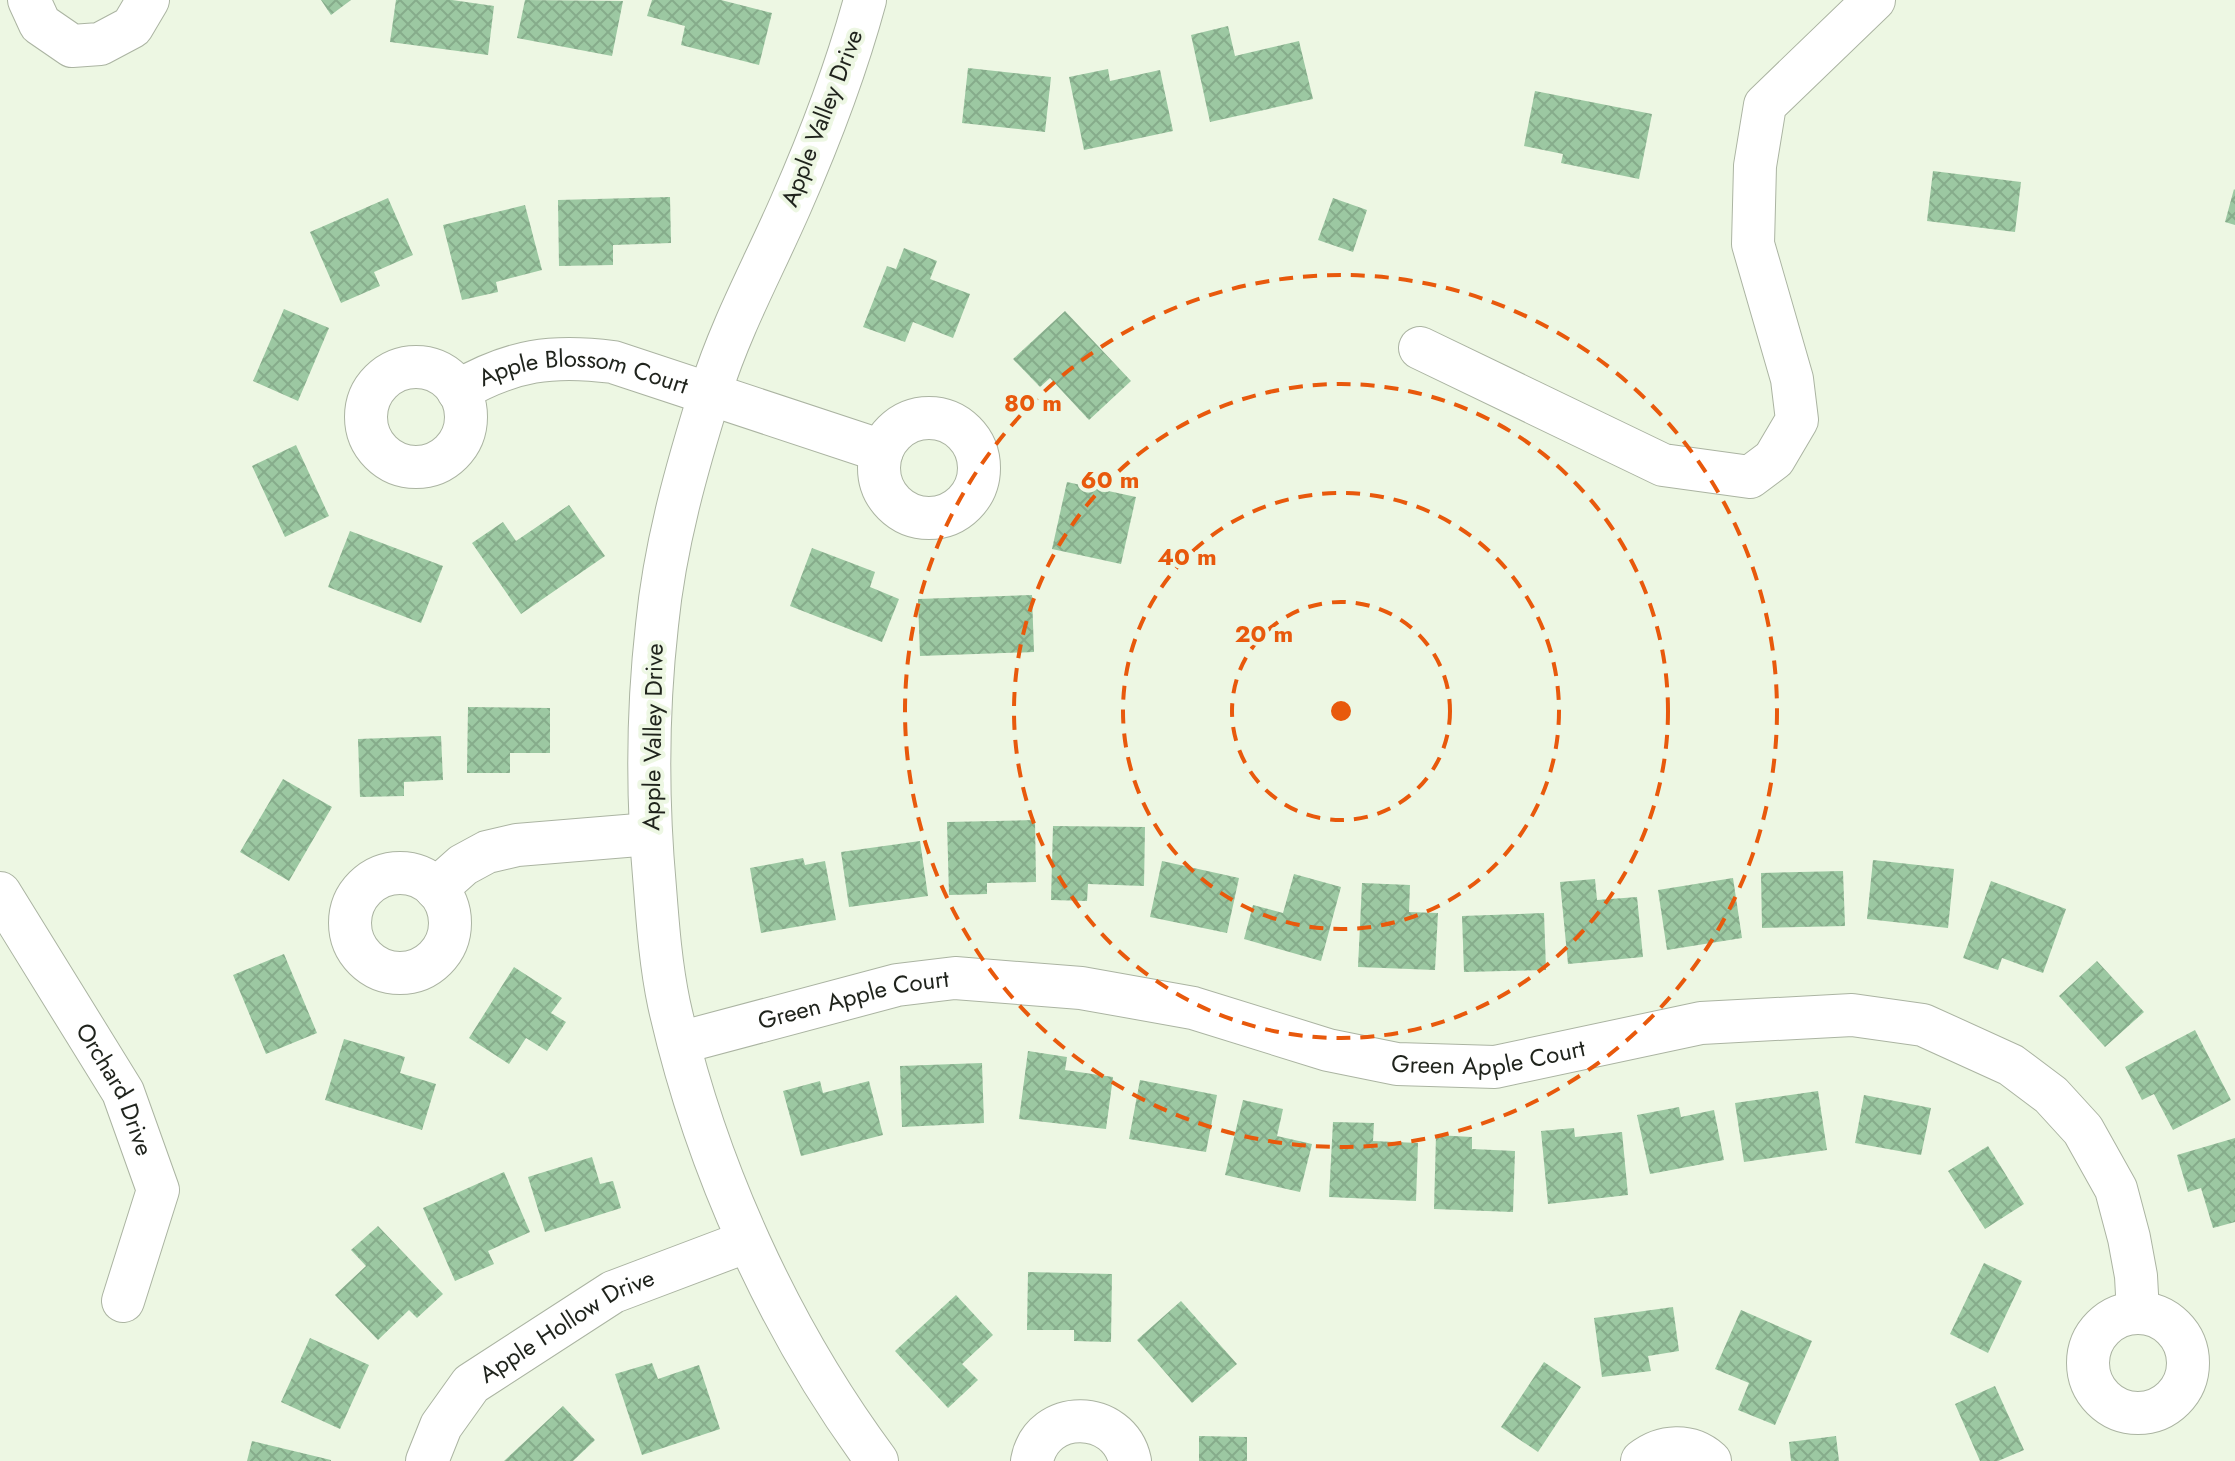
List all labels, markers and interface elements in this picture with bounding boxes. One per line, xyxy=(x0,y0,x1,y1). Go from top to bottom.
street label: Apple Valley Drive xyxy=(772,24,871,212)
street label: Apple Blossom Court xyxy=(473,341,693,403)
text: 80 m xyxy=(1004,385,1062,420)
text: 60 m xyxy=(1081,462,1139,497)
text: 40 m xyxy=(1157,539,1217,574)
text: 20 m xyxy=(1235,616,1293,651)
street label: Apple Valley Drive xyxy=(633,643,672,831)
centre of rings xyxy=(1327,697,1355,725)
street label: Green Apple Court xyxy=(754,961,951,1038)
street label: Orchard Drive xyxy=(67,1016,162,1160)
street label: Green Apple Court xyxy=(1391,1030,1589,1084)
street label: Apple Hollow Drive xyxy=(472,1260,659,1391)

